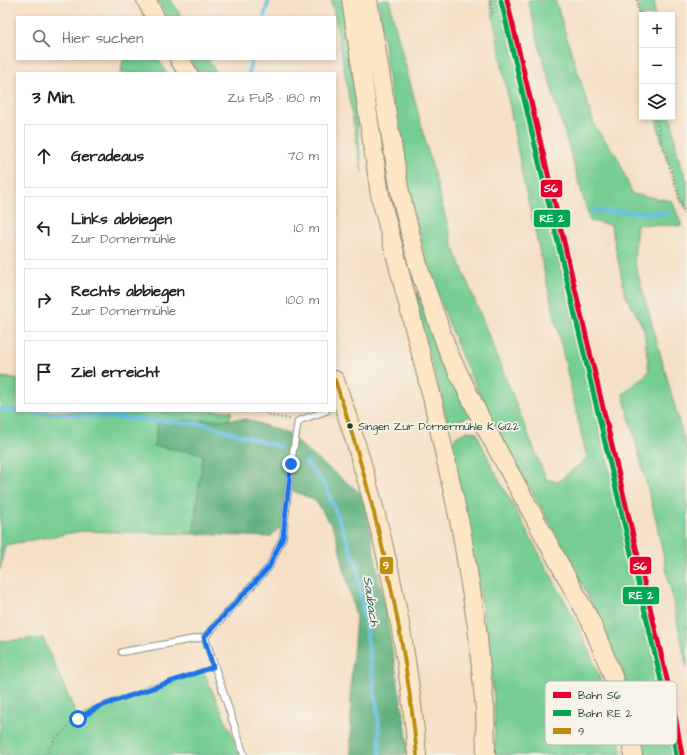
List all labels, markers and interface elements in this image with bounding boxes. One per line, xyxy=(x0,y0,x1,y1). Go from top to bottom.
map controls xyxy=(639,12,675,120)
button: + xyxy=(639,12,675,48)
search box xyxy=(16,16,336,60)
icon: search xyxy=(30,27,52,49)
text: Hier suchen xyxy=(62,28,143,49)
button: − xyxy=(639,48,675,84)
button: layers xyxy=(639,84,675,120)
text: 3 Min. xyxy=(32,86,75,110)
text: Zu Fuß · 180 m xyxy=(227,89,320,107)
icon: ahead xyxy=(33,145,55,167)
text: Geradeaus xyxy=(71,146,144,167)
text: 70 m xyxy=(287,147,319,165)
line badge: S6 xyxy=(540,179,563,198)
text: S6 xyxy=(543,181,558,196)
text: Links abbiegen xyxy=(71,209,172,230)
line badge: RE 2 xyxy=(533,209,571,228)
text: RE 2 xyxy=(539,211,565,226)
icon: left xyxy=(33,217,55,239)
text: 10 m xyxy=(294,219,319,237)
text: Zur Dornermühle xyxy=(71,230,176,248)
text: Rechts abbiegen xyxy=(71,281,185,302)
icon: right xyxy=(33,289,55,311)
text: 100 m xyxy=(286,291,319,309)
text: Zur Dornermühle xyxy=(71,302,176,320)
icon: arrive xyxy=(33,361,55,383)
text: Ziel erreicht xyxy=(71,362,160,383)
place label: Singen Zur Dornermühle K 6122 xyxy=(358,419,520,435)
marker: Singen Zur Dornermühle K 6122 xyxy=(345,421,355,431)
route end xyxy=(282,455,300,473)
line badge: 9 xyxy=(379,556,394,575)
line badge: S6 xyxy=(629,556,652,575)
text: 9 xyxy=(383,558,389,573)
text: S6 xyxy=(632,559,647,574)
water label: Saubach xyxy=(359,575,383,628)
line badge: RE 2 xyxy=(622,586,660,605)
text: RE 2 xyxy=(628,588,654,603)
legend xyxy=(545,681,677,745)
text: Bahn S6 xyxy=(578,688,621,703)
text: Bahn RE 2 xyxy=(578,706,633,721)
route start xyxy=(69,710,87,728)
text: 9 xyxy=(578,724,584,739)

